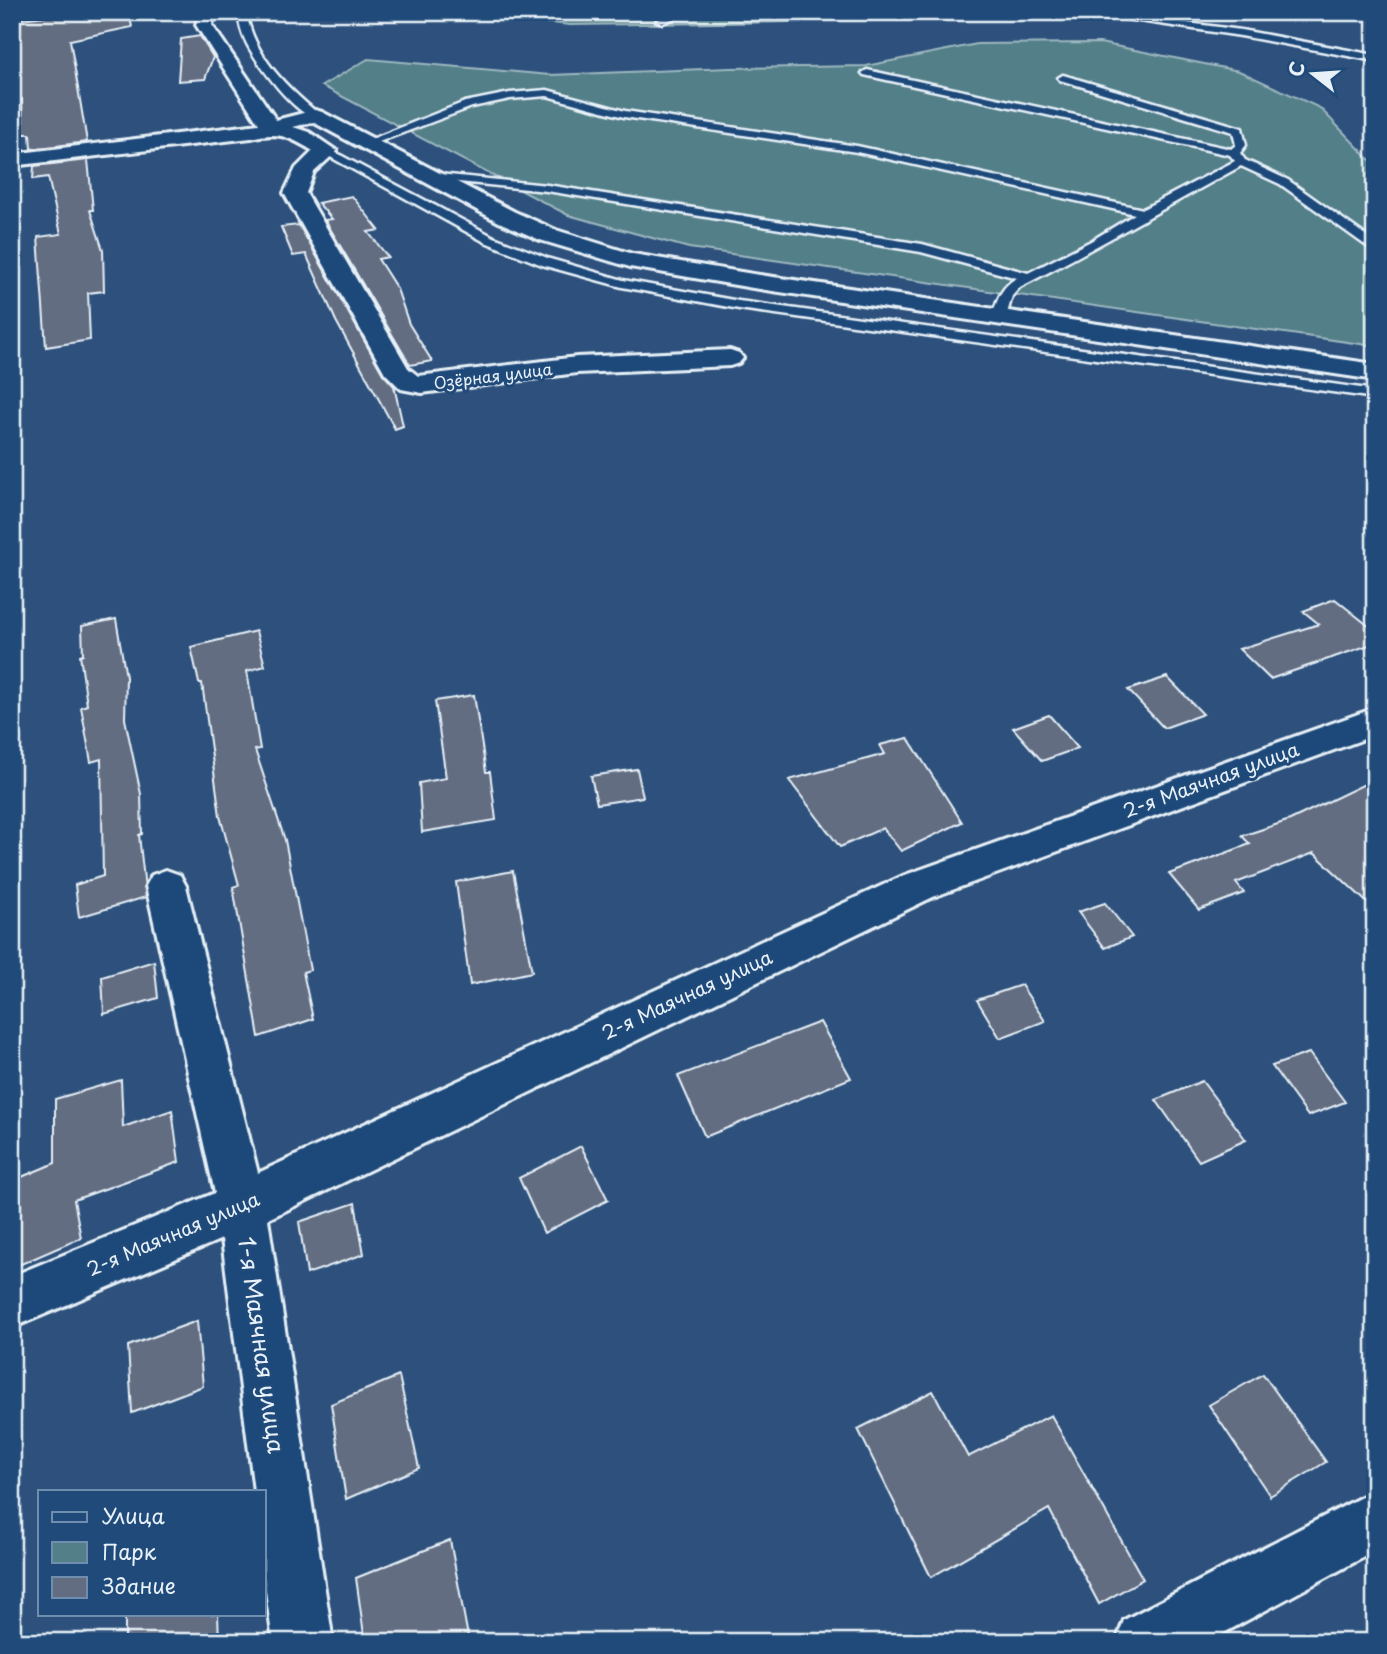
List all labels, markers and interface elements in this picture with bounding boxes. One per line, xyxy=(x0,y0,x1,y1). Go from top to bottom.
north arrow xyxy=(1278,38,1348,108)
text: С xyxy=(1280,58,1311,80)
street label: Озёрная улица xyxy=(432,356,554,394)
street label: 2-я Маячная улица xyxy=(1119,734,1303,824)
street label: 2-я Маячная улица xyxy=(597,942,776,1046)
street label: 2-я Маячная улица xyxy=(82,1184,263,1282)
street label: 1-я Маячная улица xyxy=(230,1234,295,1456)
legend xyxy=(38,1490,266,1616)
text: Улица xyxy=(102,1499,165,1531)
text: Парк xyxy=(102,1535,157,1567)
text: Здание xyxy=(102,1569,176,1601)

